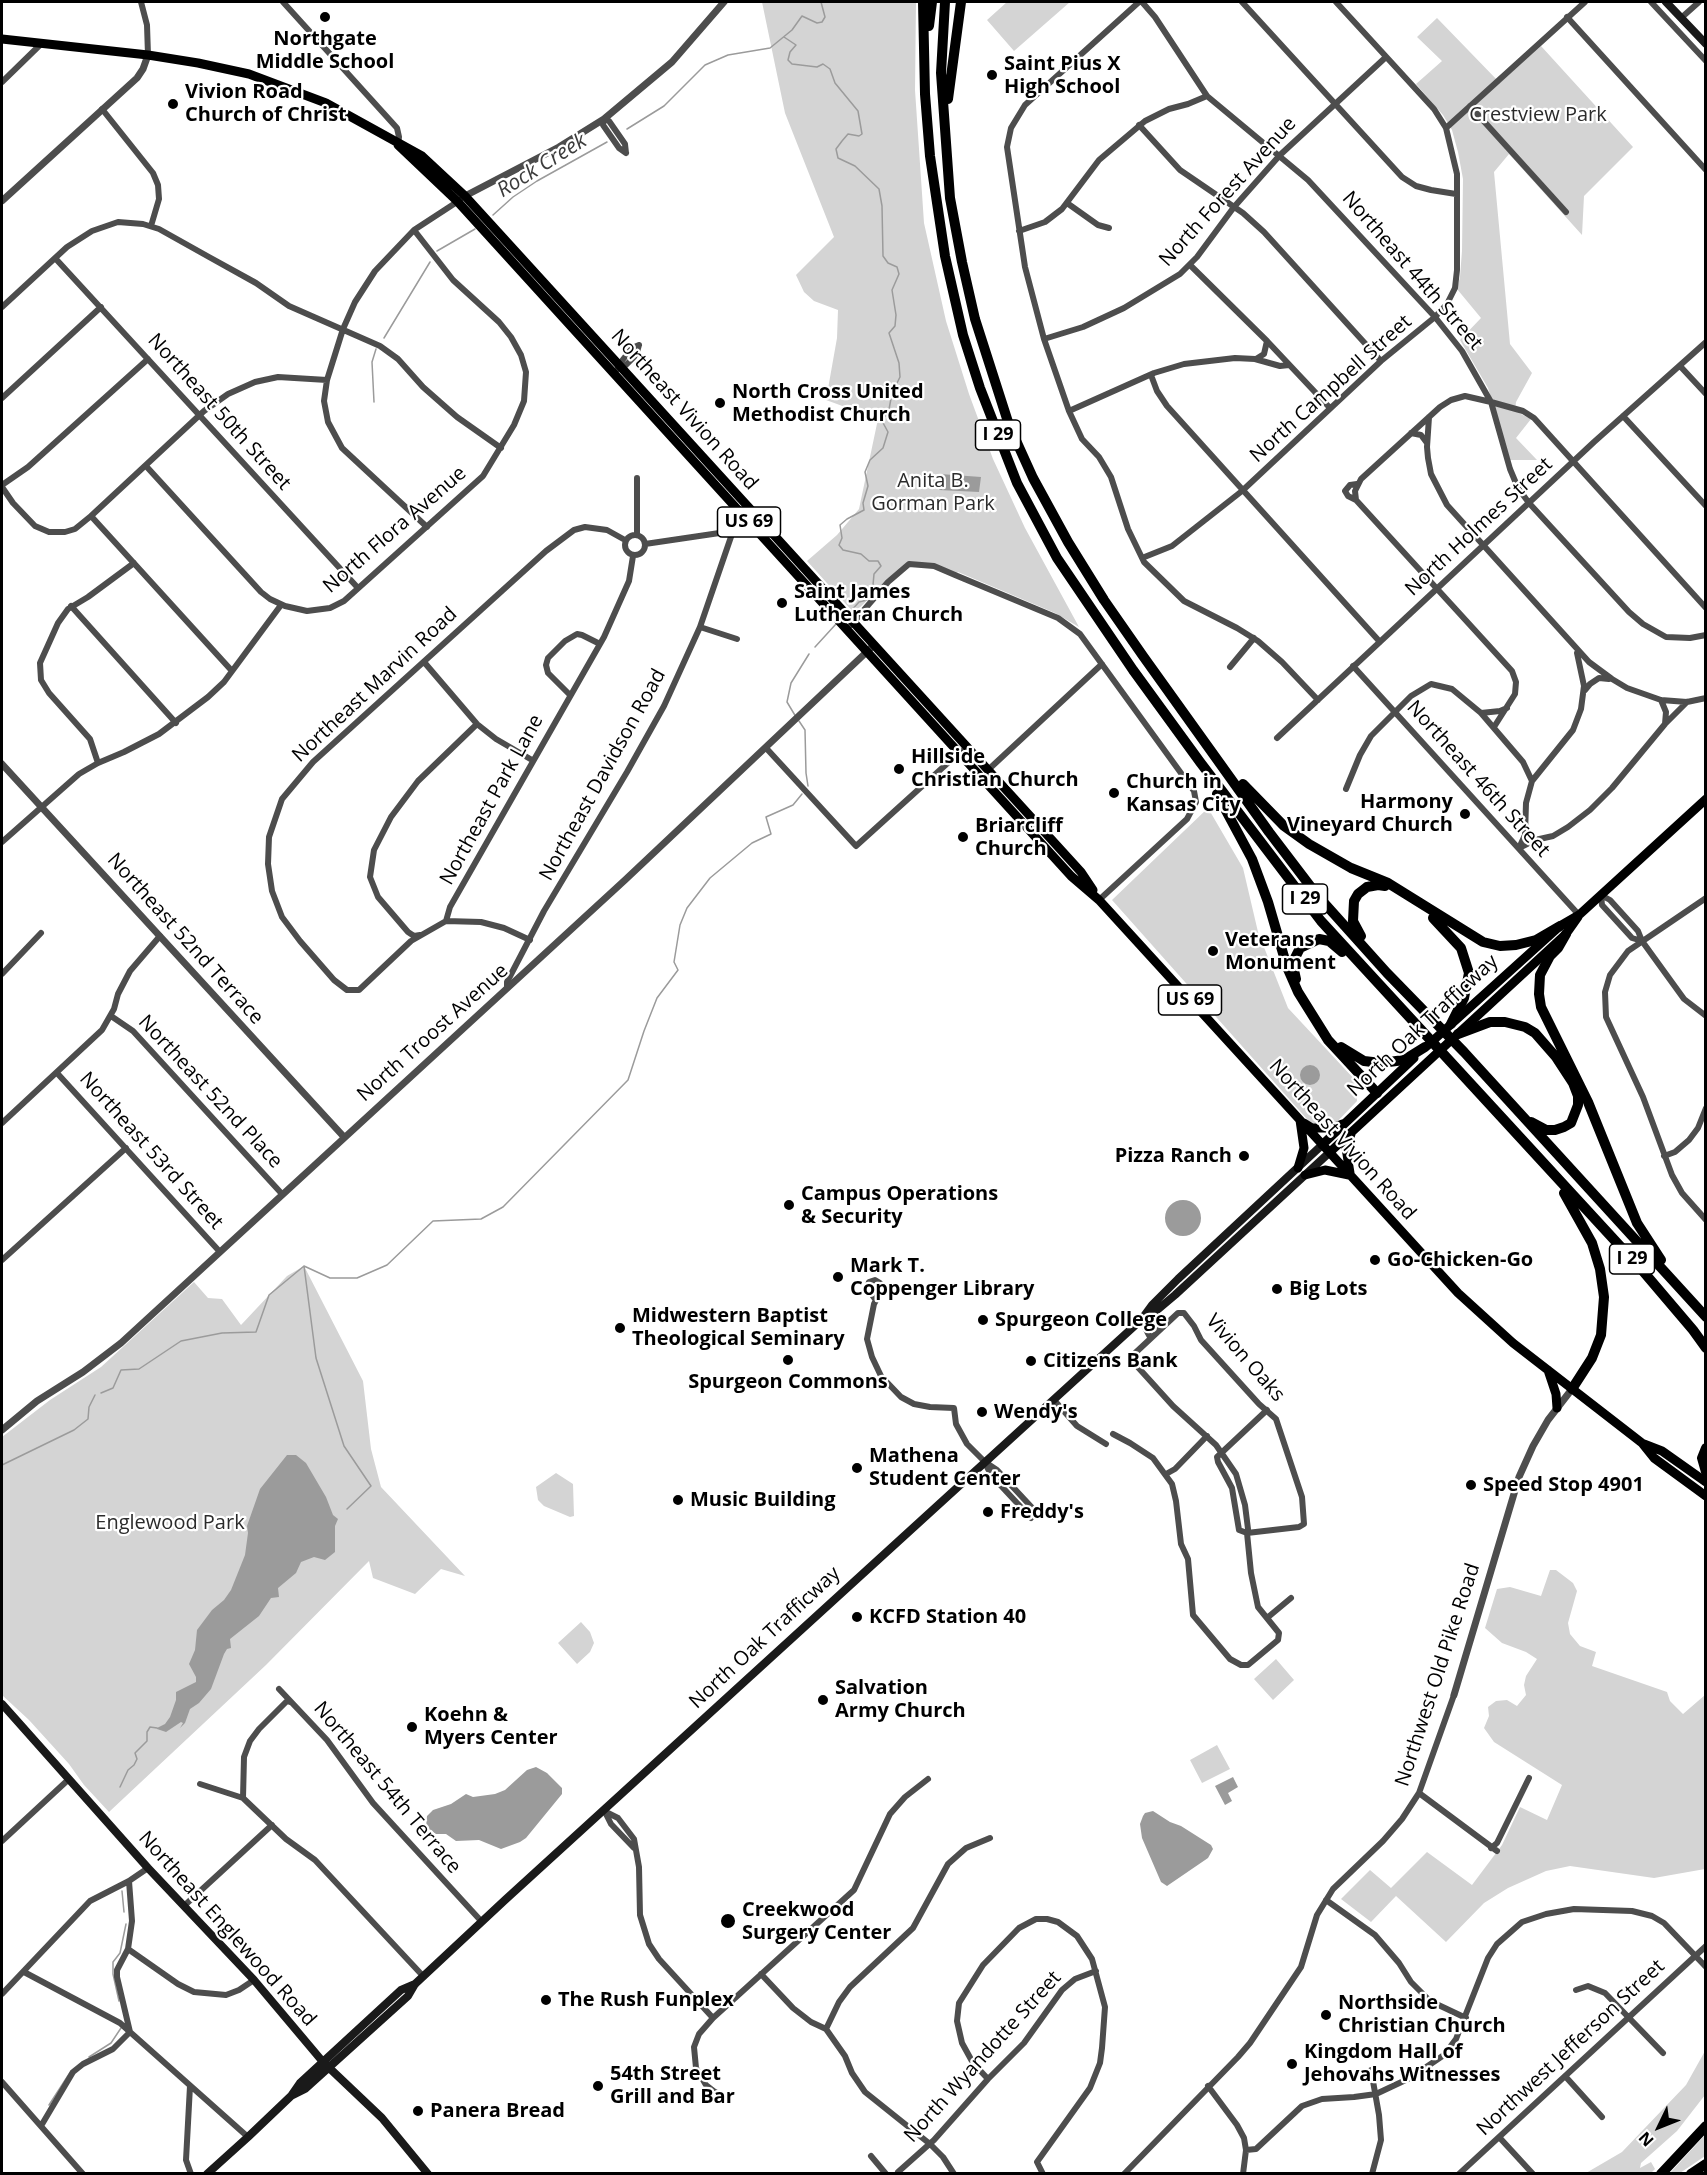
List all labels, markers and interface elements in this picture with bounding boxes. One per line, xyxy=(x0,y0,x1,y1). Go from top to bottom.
marker: Northgate Middle School xyxy=(318,10,332,24)
place label: Northgate Middle School xyxy=(256,27,394,74)
place label: Saint Pius X High School xyxy=(1004,52,1121,99)
marker: Saint Pius X High School xyxy=(985,68,999,82)
place label: Vivion Road Church of Christ xyxy=(185,80,347,127)
marker: Vivion Road Church of Christ xyxy=(166,97,180,111)
park label: Crestview Park xyxy=(1469,103,1607,127)
street label: North Forest Avenue xyxy=(1154,112,1302,272)
water label: Rock Creek xyxy=(493,129,591,203)
street label: Northeast 44th Street xyxy=(1337,187,1487,355)
street label: North Campbell Street xyxy=(1245,310,1417,468)
street label: Northeast Vivion Road xyxy=(605,325,763,495)
street label: Northeast 50th Street xyxy=(142,329,296,495)
place label: North Cross United Methodist Church xyxy=(732,380,924,427)
marker: North Cross United Methodist Church xyxy=(713,396,727,410)
road number: I 29 xyxy=(976,420,1020,450)
street label: North Holmes Street xyxy=(1401,453,1557,601)
street label: North Flora Avenue xyxy=(319,461,471,599)
park label: Anita B. Gorman Park xyxy=(871,469,995,516)
road number: US 69 xyxy=(718,507,780,537)
place label: Saint James Lutheran Church xyxy=(794,580,963,627)
marker: Saint James Lutheran Church xyxy=(775,596,789,610)
street label: Northeast Marvin Road xyxy=(288,602,462,768)
street label: Northeast Davidson Road xyxy=(535,665,671,885)
street label: Northeast 46th Street xyxy=(1401,696,1555,862)
street label: Northeast Park Lane xyxy=(435,711,549,889)
place label: Hillside Christian Church xyxy=(911,745,1079,792)
marker: Hillside Christian Church xyxy=(892,762,906,776)
place label: Church in Kansas City xyxy=(1126,770,1241,817)
marker: Church in Kansas City xyxy=(1107,786,1121,800)
place label: Harmony Vineyard Church xyxy=(1287,790,1453,837)
marker: Harmony Vineyard Church xyxy=(1458,807,1472,821)
place label: Briarcliff Church xyxy=(975,814,1063,861)
marker: Briarcliff Church xyxy=(956,830,970,844)
street label: Northeast 52nd Terrace xyxy=(102,849,268,1029)
road number: I 29 xyxy=(1282,884,1328,914)
place label: Veterans Monument xyxy=(1225,928,1336,975)
marker: Veterans Monument xyxy=(1206,944,1220,958)
street label: North Oak Trafficway xyxy=(1343,950,1503,1102)
street label: North Troost Avenue xyxy=(353,959,513,1107)
road number: US 69 xyxy=(1158,985,1222,1015)
street label: Northeast 52nd Place xyxy=(133,1011,287,1173)
street label: Northeast Vivion Road xyxy=(1263,1055,1421,1225)
street label: Northeast 53rd Street xyxy=(74,1067,228,1235)
place label: Pizza Ranch xyxy=(1115,1144,1232,1168)
marker: Pizza Ranch xyxy=(1237,1149,1251,1163)
place label: Campus Operations & Security xyxy=(801,1182,998,1229)
marker: Campus Operations & Security xyxy=(782,1198,796,1212)
road number: I 29 xyxy=(1610,1244,1654,1274)
place label: Go-Chicken-Go xyxy=(1387,1248,1533,1272)
marker: Go-Chicken-Go xyxy=(1368,1253,1382,1267)
place label: Mark T. Coppenger Library xyxy=(850,1254,1034,1301)
marker: Mark T. Coppenger Library xyxy=(831,1270,845,1284)
place label: Big Lots xyxy=(1289,1277,1367,1301)
marker: Big Lots xyxy=(1270,1282,1284,1296)
place label: Midwestern Baptist Theological Seminary xyxy=(632,1304,845,1351)
place label: Spurgeon College xyxy=(995,1308,1167,1332)
street label: Vivion Oaks xyxy=(1200,1309,1290,1407)
marker: Spurgeon College xyxy=(976,1313,990,1327)
marker: Midwestern Baptist Theological Seminary xyxy=(613,1321,627,1335)
place label: Citizens Bank xyxy=(1043,1349,1178,1373)
marker: Spurgeon Commons xyxy=(781,1353,795,1367)
marker: Citizens Bank xyxy=(1024,1354,1038,1368)
place label: Spurgeon Commons xyxy=(688,1370,888,1394)
place label: Wendy's xyxy=(994,1400,1078,1424)
marker: Wendy's xyxy=(975,1405,989,1419)
place label: Mathena Student Center xyxy=(869,1444,1021,1491)
marker: Mathena Student Center xyxy=(850,1461,864,1475)
place label: Speed Stop 4901 xyxy=(1483,1473,1644,1497)
marker: Speed Stop 4901 xyxy=(1464,1478,1478,1492)
place label: Music Building xyxy=(690,1488,836,1512)
marker: Music Building xyxy=(671,1493,685,1507)
place label: Freddy's xyxy=(1000,1500,1084,1524)
marker: Freddy's xyxy=(981,1505,995,1519)
park label: Englewood Park xyxy=(95,1511,245,1535)
street label: Northwest Old Pike Road xyxy=(1391,1560,1485,1790)
street label: North Oak Trafficway xyxy=(685,1562,845,1714)
place label: KCFD Station 40 xyxy=(869,1605,1026,1629)
marker: KCFD Station 40 xyxy=(850,1610,864,1624)
place label: Salvation Army Church xyxy=(835,1676,966,1723)
marker: Salvation Army Church xyxy=(816,1693,830,1707)
street label: Northeast 54th Terrace xyxy=(308,1697,466,1879)
place label: Koehn & Myers Center xyxy=(424,1703,558,1750)
marker: Koehn & Myers Center xyxy=(405,1720,419,1734)
street label: Northeast Englewood Road xyxy=(133,1827,321,2031)
place label: Creekwood Surgery Center xyxy=(742,1898,891,1945)
marker: Creekwood Surgery Center xyxy=(719,1912,737,1930)
street label: Northwest Jefferson Street xyxy=(1472,1955,1670,2141)
street label: North Wyandotte Street xyxy=(900,1966,1066,2148)
place label: The Rush Funplex xyxy=(558,1988,734,2012)
place label: Northside Christian Church xyxy=(1338,1991,1506,2038)
marker: The Rush Funplex xyxy=(539,1993,553,2007)
marker: Northside Christian Church xyxy=(1319,2008,1333,2022)
place label: Kingdom Hall of Jehovahs Witnesses xyxy=(1304,2040,1500,2087)
marker: Kingdom Hall of Jehovahs Witnesses xyxy=(1285,2057,1299,2071)
place label: 54th Street Grill and Bar xyxy=(610,2062,735,2109)
marker: 54th Street Grill and Bar xyxy=(591,2079,605,2093)
north arrow xyxy=(1629,2097,1689,2157)
place label: Panera Bread xyxy=(430,2099,565,2123)
marker: Panera Bread xyxy=(411,2104,425,2118)

